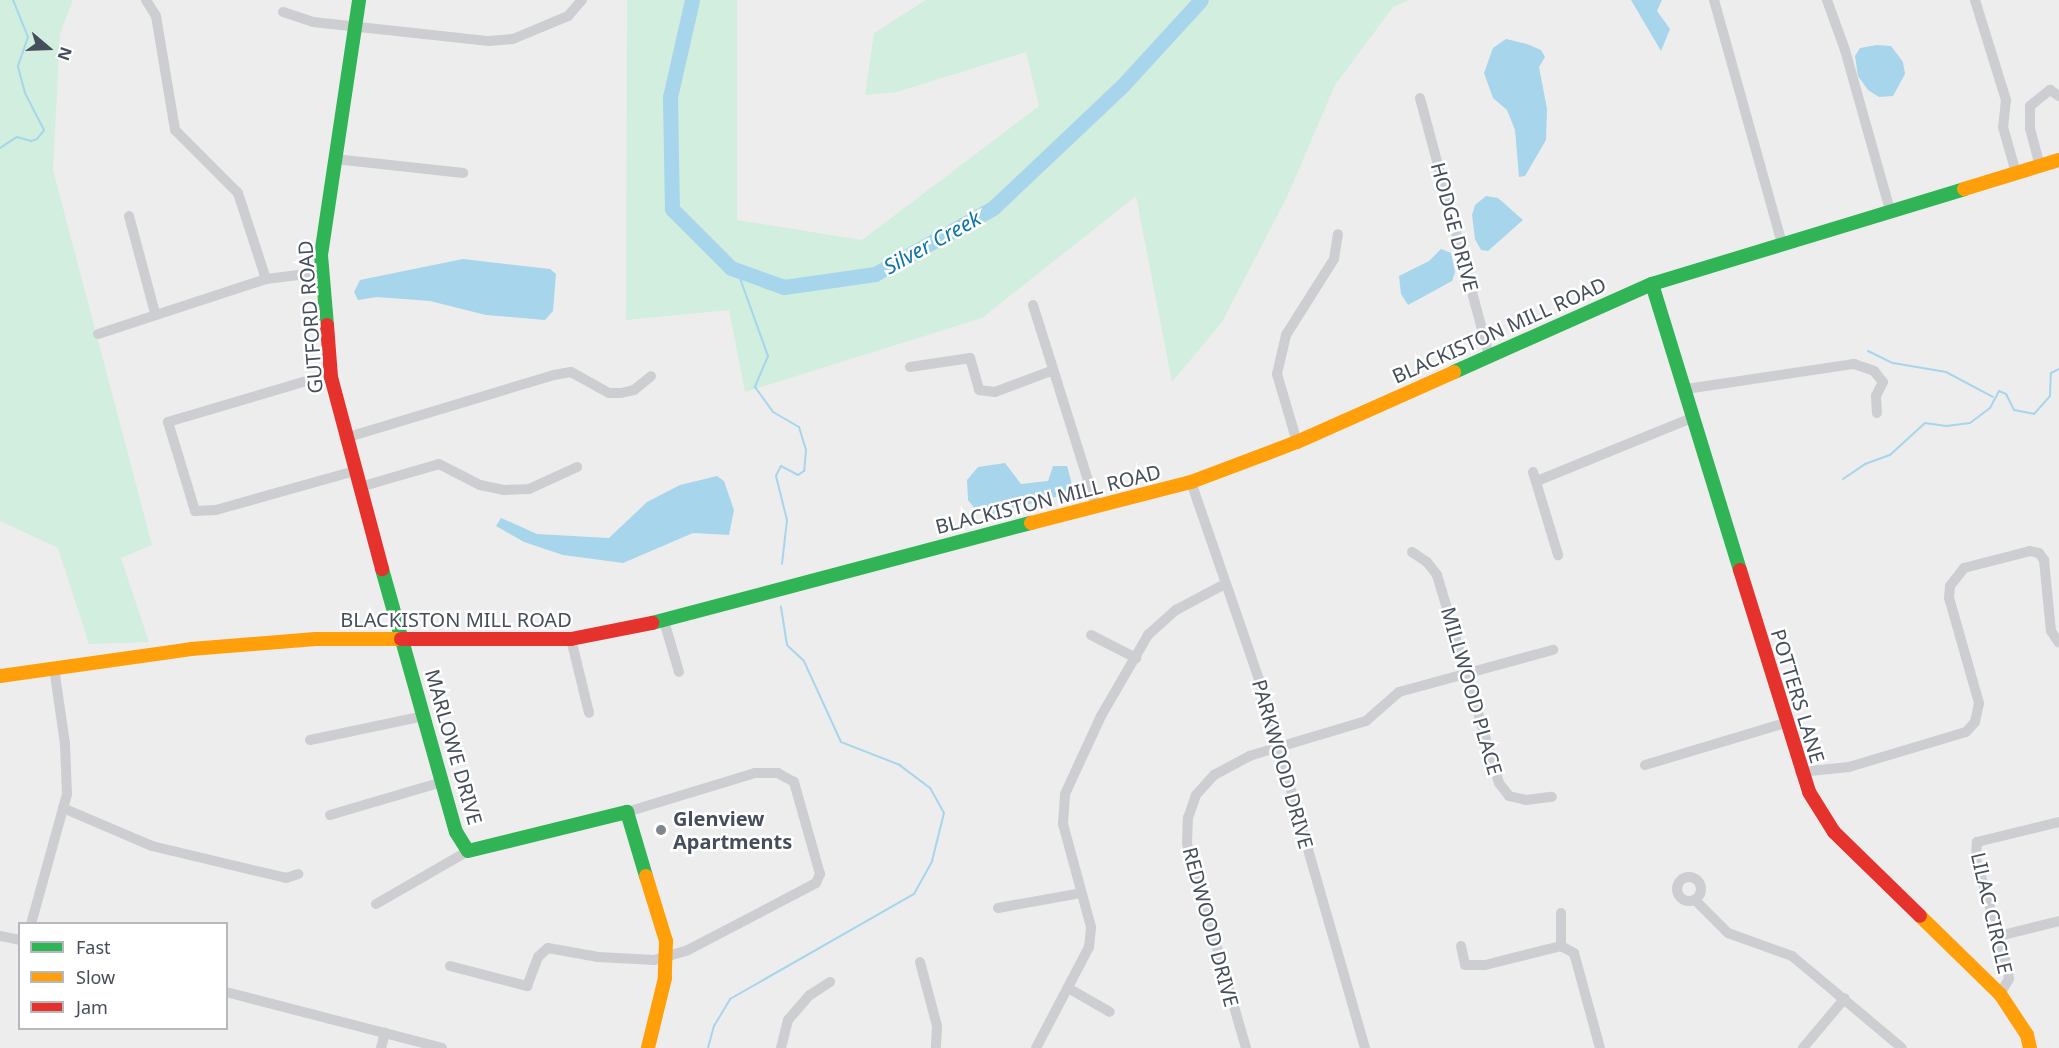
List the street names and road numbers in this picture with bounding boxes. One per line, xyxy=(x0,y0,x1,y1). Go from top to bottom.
street label: HODGE DRIVE xyxy=(1426,160,1484,294)
street label: GUTFORD ROAD xyxy=(293,240,327,394)
street label: BLACKISTON MILL ROAD xyxy=(1388,272,1610,388)
street label: BLACKISTON MILL ROAD xyxy=(933,459,1163,539)
street label: MILLWOOD PLACE xyxy=(1437,604,1507,778)
street label: BLACKISTON MILL ROAD xyxy=(340,607,572,631)
street label: POTTERS LANE xyxy=(1766,626,1830,766)
street label: MARLOWE DRIVE xyxy=(420,666,488,828)
street label: PARKWOOD DRIVE xyxy=(1247,677,1319,851)
street label: REDWOOD DRIVE xyxy=(1178,845,1244,1009)
street label: LILAC CIRCLE xyxy=(1966,850,2018,976)

